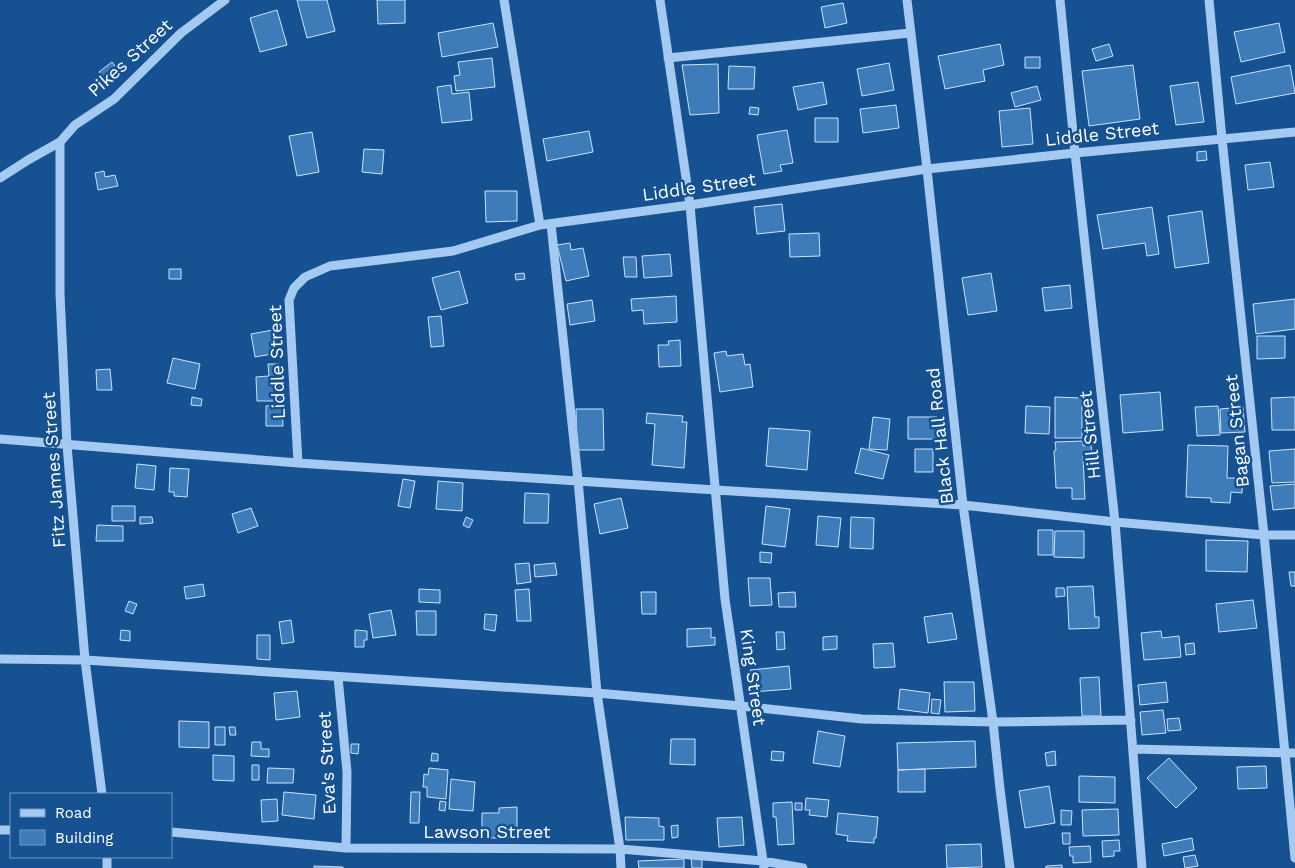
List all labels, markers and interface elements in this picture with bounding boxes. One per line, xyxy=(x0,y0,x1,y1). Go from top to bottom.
street label: Pikes Street xyxy=(83,14,176,101)
street label: Liddle Street xyxy=(1044,117,1160,150)
street label: Liddle Street xyxy=(641,168,757,205)
street label: Liddle Street xyxy=(264,304,289,420)
street label: Black Hall Road xyxy=(922,367,957,505)
street label: Bagan Street xyxy=(1220,373,1253,488)
street label: Hill Street xyxy=(1074,389,1105,480)
street label: Fitz James Street xyxy=(38,391,69,549)
street label: King Street xyxy=(736,627,771,727)
street label: Eva's Street xyxy=(313,711,340,815)
legend xyxy=(10,793,172,858)
text: Road xyxy=(55,804,92,822)
street label: Lawson Street xyxy=(423,821,551,842)
text: Building xyxy=(55,829,113,847)

